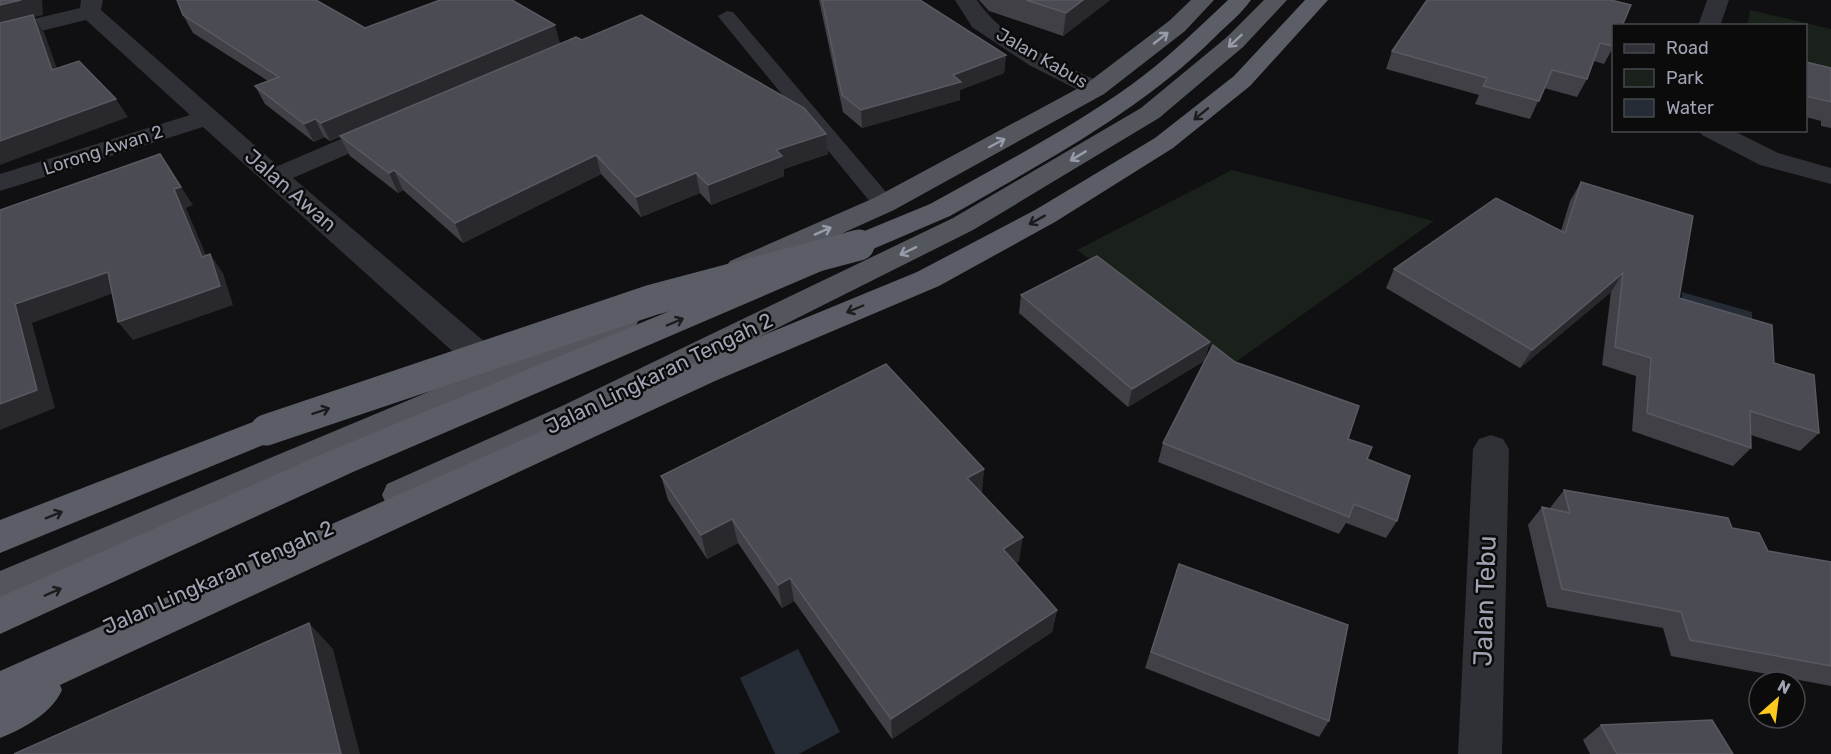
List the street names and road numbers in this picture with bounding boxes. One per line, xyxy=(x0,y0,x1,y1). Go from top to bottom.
street label: Jalan Kabus xyxy=(992,23,1092,93)
street label: Lorong Awan 2 xyxy=(40,120,166,180)
street label: Jalan Awan xyxy=(240,143,342,237)
street label: Jalan Lingkaran Tengah 2 xyxy=(541,307,777,439)
street label: Jalan Lingkaran Tengah 2 xyxy=(99,515,337,639)
street label: Jalan Tebu xyxy=(1467,535,1503,667)

